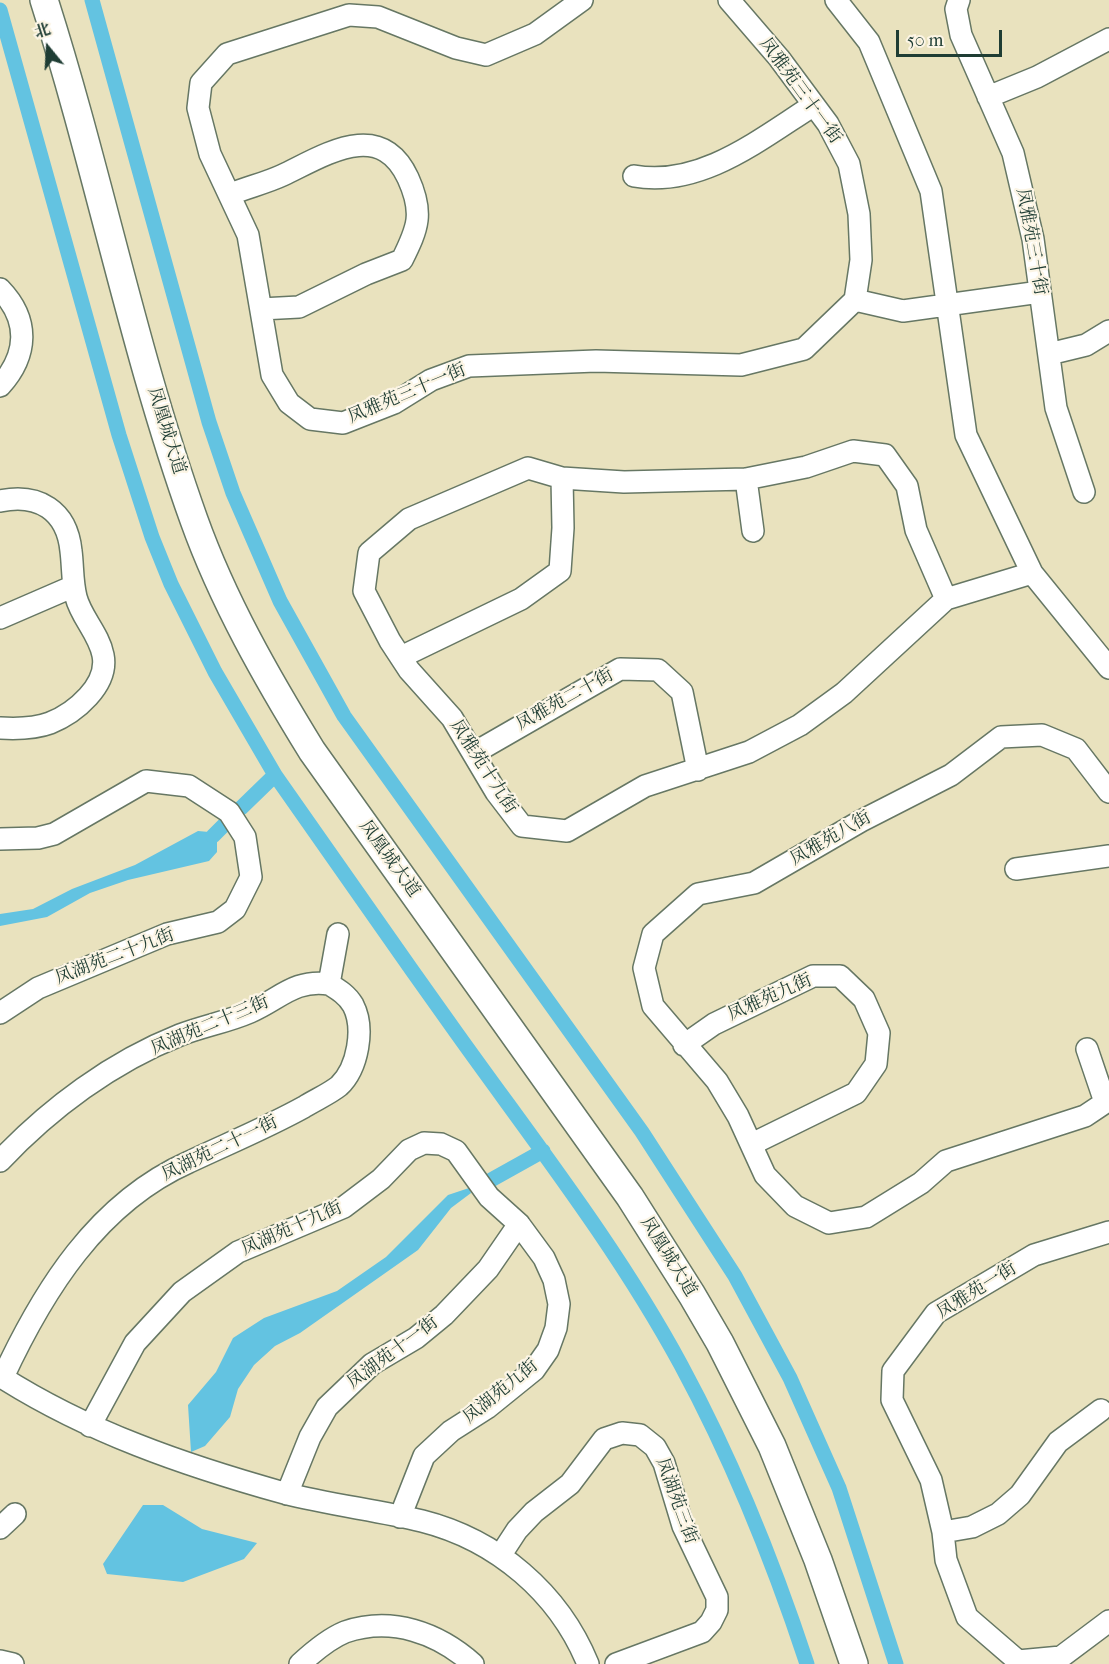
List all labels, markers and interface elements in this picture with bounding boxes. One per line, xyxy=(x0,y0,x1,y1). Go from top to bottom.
north arrow xyxy=(18,18,78,78)
scale bar xyxy=(899,18,1006,56)
text: 北 xyxy=(32,19,53,42)
text: 50 m xyxy=(907,30,943,51)
street label: 凤雅苑三十一街 xyxy=(754,34,846,148)
street label: 凤雅苑三十街 xyxy=(1011,187,1051,297)
street label: 凤雅苑三十一街 xyxy=(345,359,469,429)
street label: 凤凰城大道 xyxy=(143,385,189,477)
street label: 凤雅苑二十街 xyxy=(513,664,617,736)
street label: 凤雅苑十九街 xyxy=(445,716,521,818)
street label: 凤雅苑八街 xyxy=(787,807,875,871)
street label: 凤凰城大道 xyxy=(354,816,424,902)
street label: 凤湖苑二十九街 xyxy=(52,924,178,990)
street label: 凤雅苑九街 xyxy=(724,970,816,1026)
street label: 凤湖苑二十三街 xyxy=(148,991,272,1061)
street label: 凤湖苑二十一街 xyxy=(159,1112,281,1186)
street label: 凤湖苑十九街 xyxy=(238,1197,346,1261)
street label: 凤凰城大道 xyxy=(635,1213,701,1301)
street label: 凤雅苑一街 xyxy=(933,1258,1021,1324)
street label: 凤湖苑十一街 xyxy=(343,1312,443,1394)
street label: 凤湖苑九街 xyxy=(459,1355,543,1429)
street label: 凤湖苑三街 xyxy=(650,1455,702,1547)

